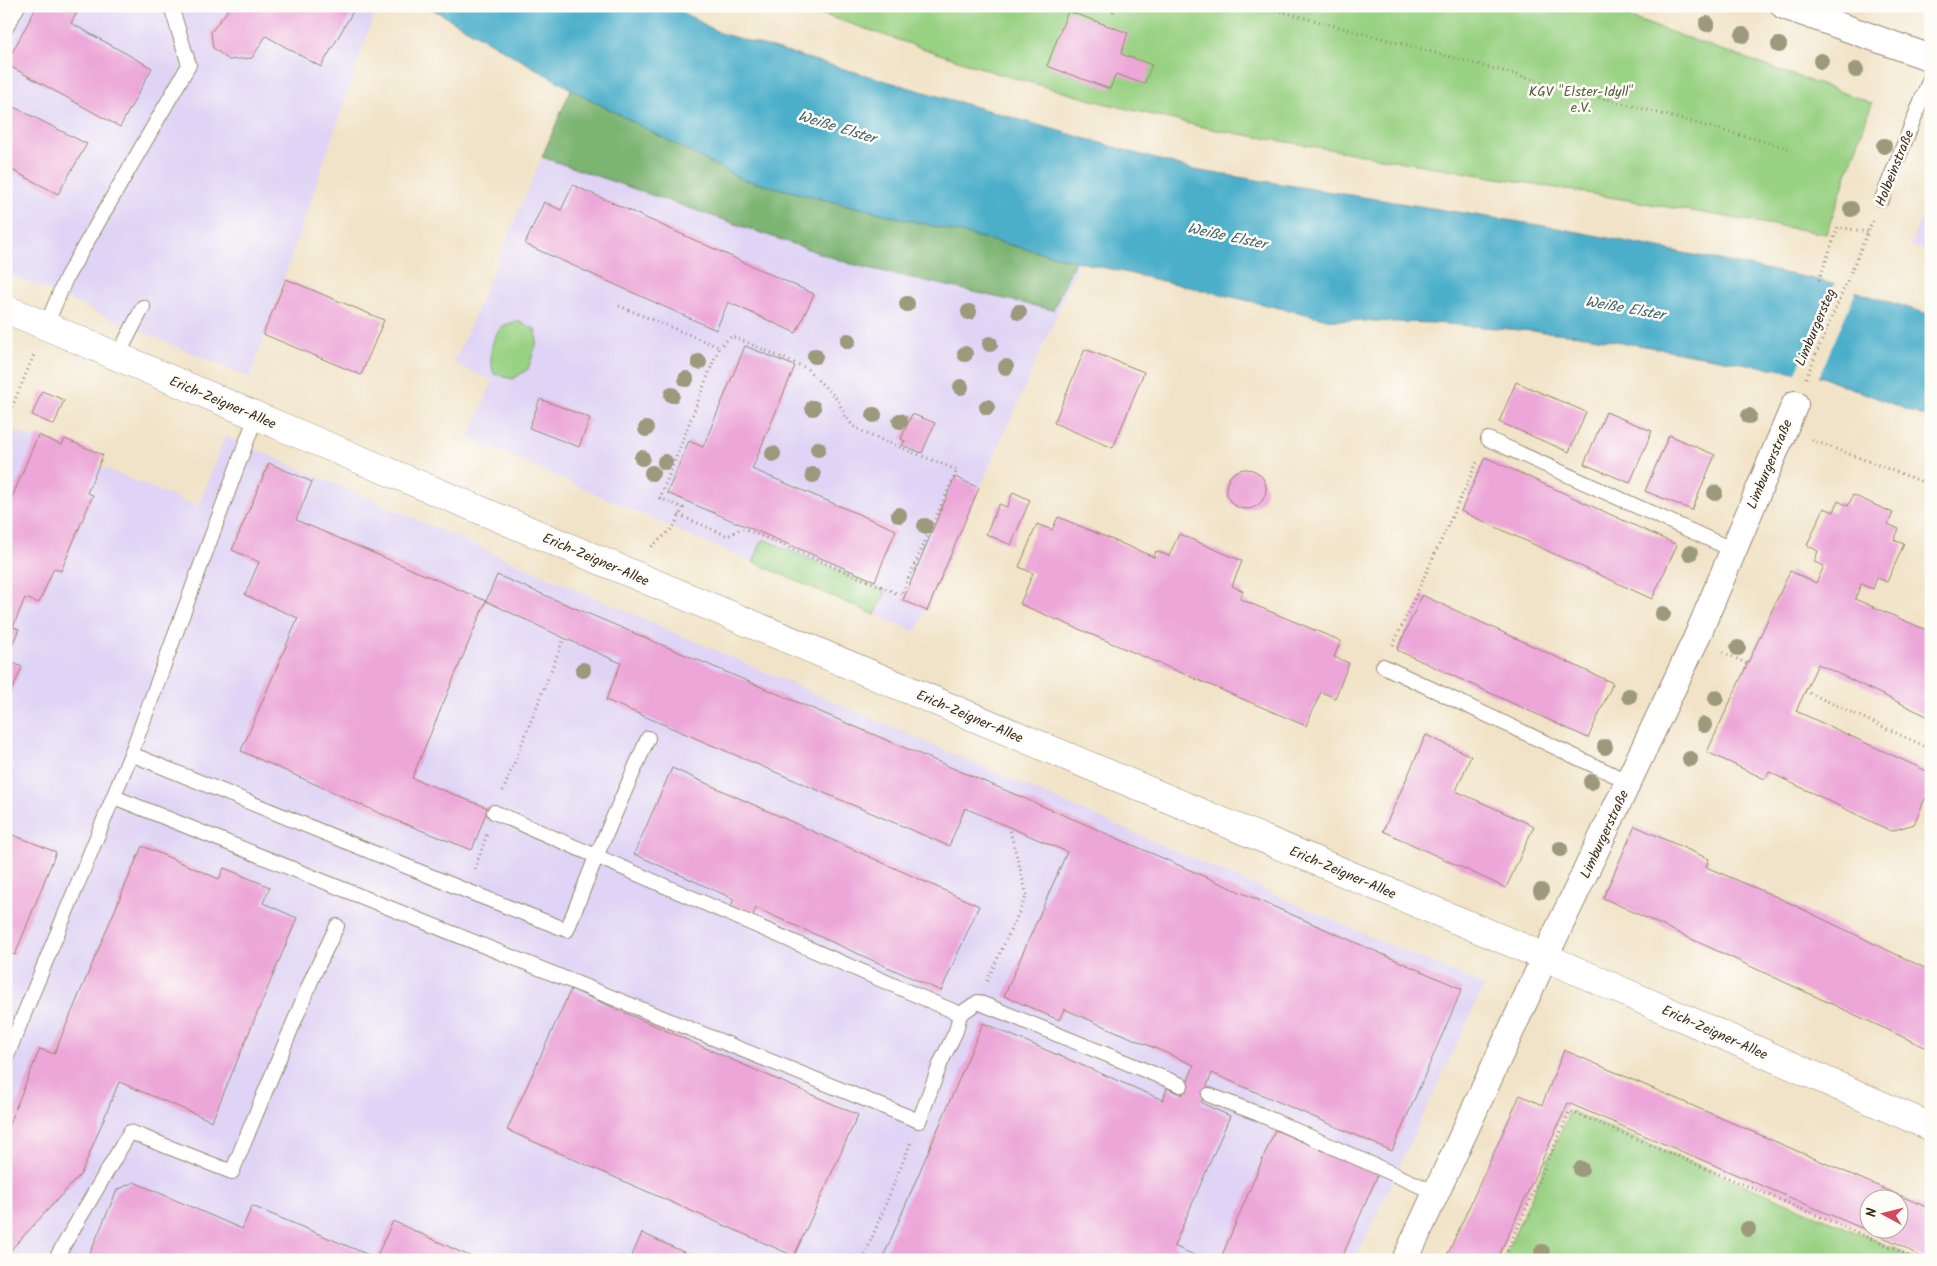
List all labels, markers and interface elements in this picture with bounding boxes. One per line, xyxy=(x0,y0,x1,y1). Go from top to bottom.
park label: KGV "Elster-Idyll" e.V. xyxy=(1529,81,1633,119)
water label: Weiße Elster xyxy=(795,105,881,152)
street label: Holbeinstraße xyxy=(1870,126,1920,210)
water label: Weiße Elster xyxy=(1185,217,1271,258)
street label: Limburgersteg xyxy=(1790,285,1842,370)
water label: Weiße Elster xyxy=(1583,290,1669,328)
street label: Erich-Zeigner-Allee xyxy=(166,371,280,436)
street label: Limburgerstraße xyxy=(1741,416,1799,513)
street label: Erich-Zeigner-Allee xyxy=(539,528,653,593)
street label: Erich-Zeigner-Allee xyxy=(913,685,1027,750)
street label: Limburgerstraße xyxy=(1575,786,1635,882)
street label: Erich-Zeigner-Allee xyxy=(1286,841,1400,906)
street label: Erich-Zeigner-Allee xyxy=(1658,1000,1772,1066)
north arrow xyxy=(1860,1188,1910,1238)
text: N xyxy=(1861,1207,1884,1218)

